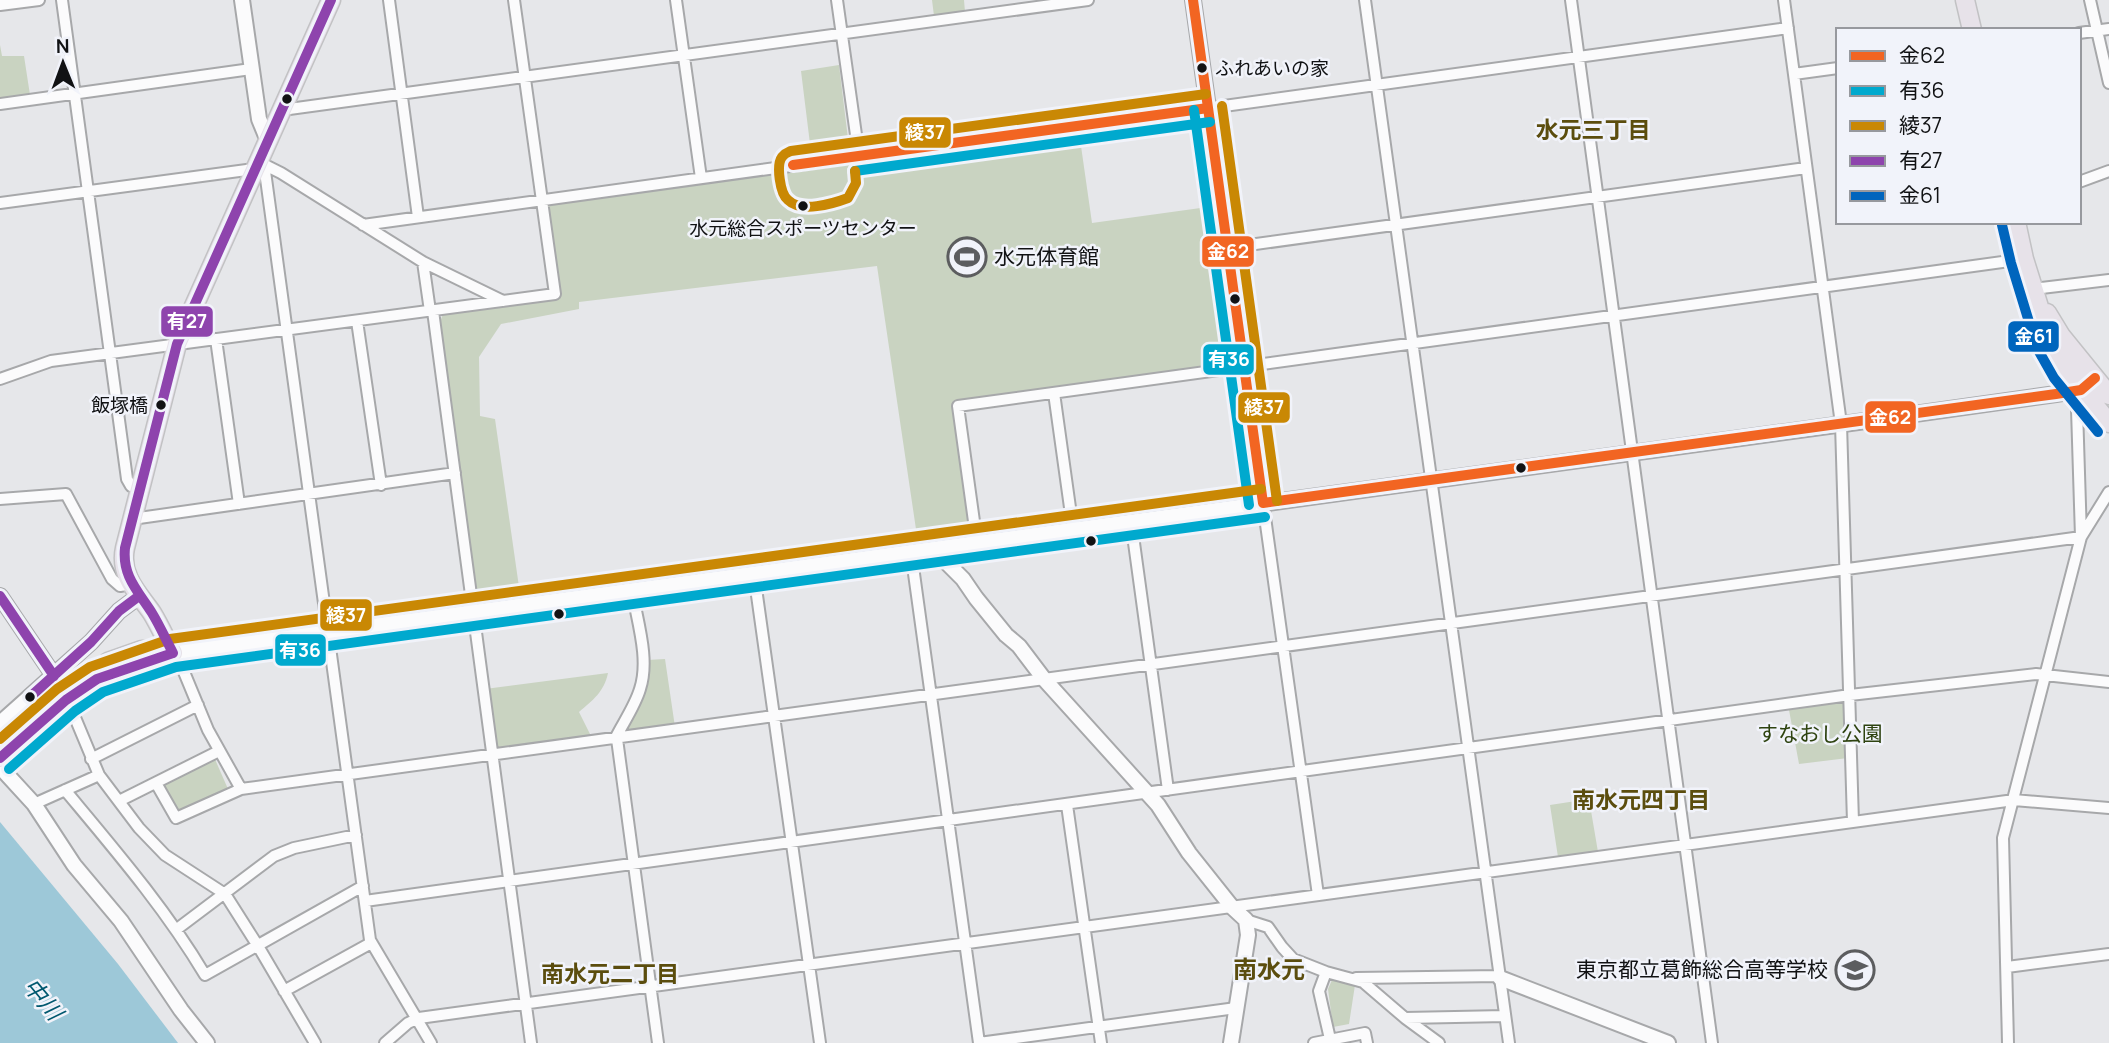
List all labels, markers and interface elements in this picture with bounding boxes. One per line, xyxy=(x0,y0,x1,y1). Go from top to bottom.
north arrow xyxy=(28,28,98,98)
legend xyxy=(1836,28,2081,224)
text: N xyxy=(56,33,70,59)
text: 金62 xyxy=(1899,41,1945,69)
place label: ふれあいの家 xyxy=(1215,55,1329,81)
marker: ふれあいの家 xyxy=(1195,61,1209,75)
text: 有36 xyxy=(1899,76,1945,104)
unlabelled marker xyxy=(280,92,294,106)
text: 綾37 xyxy=(1899,111,1942,139)
district label: 水元三丁目 xyxy=(1536,113,1651,145)
line badge: 綾37 xyxy=(898,116,952,149)
text: 綾37 xyxy=(905,119,945,145)
text: 有27 xyxy=(1899,146,1943,174)
text: 金61 xyxy=(1899,181,1941,209)
marker: 水元総合スポーツセンター xyxy=(796,199,810,213)
place label: 水元総合スポーツセンター xyxy=(689,215,917,241)
line badge: 金62 xyxy=(1201,235,1255,268)
sports icon: 水元体育館 xyxy=(946,236,988,278)
text: 金62 xyxy=(1207,238,1249,264)
place label: 水元体育館 xyxy=(994,242,1099,270)
unlabelled marker xyxy=(1228,292,1242,306)
line badge: 有27 xyxy=(160,305,214,338)
text: 有27 xyxy=(167,308,207,334)
line badge: 金61 xyxy=(2007,320,2060,353)
text: 金61 xyxy=(2015,323,2053,349)
line badge: 有36 xyxy=(1202,343,1255,376)
text: 有36 xyxy=(1208,346,1250,372)
line badge: 綾37 xyxy=(1237,391,1291,424)
place label: 飯塚橋 xyxy=(91,392,148,418)
text: 綾37 xyxy=(1244,394,1284,420)
marker: 飯塚橋 xyxy=(154,398,168,412)
line badge: 金62 xyxy=(1864,400,1917,434)
text: 金62 xyxy=(1869,404,1911,430)
unlabelled marker xyxy=(1514,461,1528,475)
unlabelled marker xyxy=(1084,534,1098,548)
line badge: 綾37 xyxy=(319,598,373,632)
text: 綾37 xyxy=(326,602,366,628)
unlabelled marker xyxy=(552,607,566,621)
line badge: 有36 xyxy=(274,633,327,667)
text: 有36 xyxy=(279,637,321,663)
unlabelled marker xyxy=(23,690,37,704)
park label: すなおし公園 xyxy=(1757,719,1883,747)
district label: 南水元四丁目 xyxy=(1572,783,1710,815)
school or university icon: 東京都立葛飾総合高等学校 xyxy=(1834,949,1876,991)
district label: 南水元 xyxy=(1233,952,1305,985)
place label: 東京都立葛飾総合高等学校 xyxy=(1576,955,1828,983)
district label: 南水元二丁目 xyxy=(541,957,679,989)
water label: 中川 xyxy=(17,970,73,1029)

